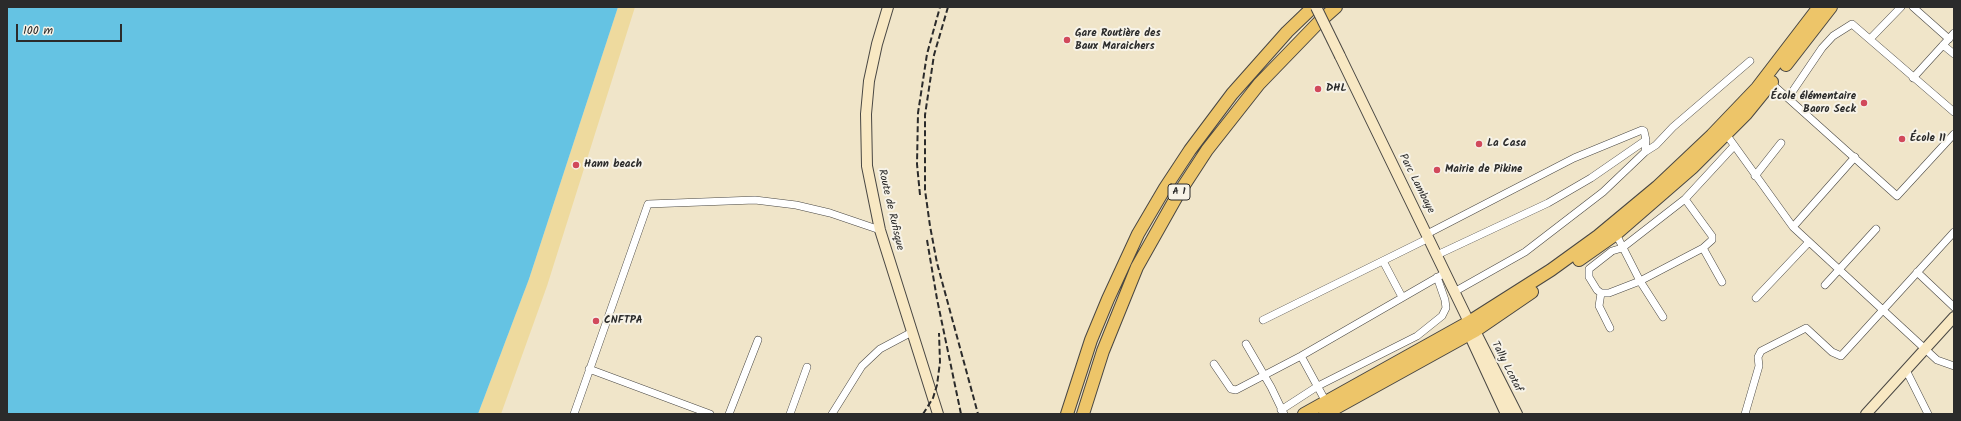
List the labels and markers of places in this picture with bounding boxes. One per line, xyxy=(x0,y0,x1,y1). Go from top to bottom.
place label: Gare Routière des Baux Maraichers xyxy=(1075,27,1161,53)
marker: Gare Routière des Baux Maraichers xyxy=(1062,35,1072,45)
place label: DHL xyxy=(1326,82,1346,96)
marker: DHL xyxy=(1313,84,1323,94)
place label: École élémentaire Baoro Seck xyxy=(1771,90,1856,116)
marker: École élémentaire Baoro Seck xyxy=(1859,98,1869,108)
place label: École 11 xyxy=(1910,132,1946,146)
marker: École 11 xyxy=(1897,134,1907,144)
place label: La Casa xyxy=(1487,137,1526,151)
marker: La Casa xyxy=(1474,139,1484,149)
place label: Hann beach xyxy=(584,158,642,172)
marker: Hann beach xyxy=(571,160,581,170)
place label: Mairie de Pikine xyxy=(1445,163,1522,177)
marker: Mairie de Pikine xyxy=(1432,165,1442,175)
place label: CNFTPA xyxy=(604,314,643,328)
marker: CNFTPA xyxy=(591,316,601,326)

